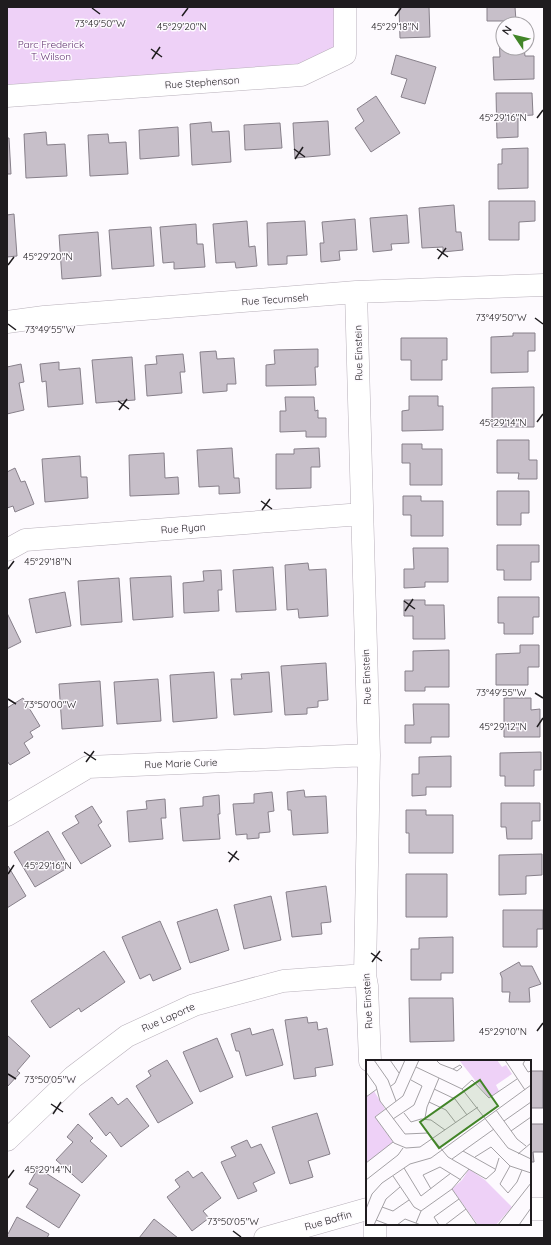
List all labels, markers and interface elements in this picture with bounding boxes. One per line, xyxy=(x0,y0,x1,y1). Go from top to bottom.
north arrow xyxy=(495,16,535,56)
text: 73°49'50"W xyxy=(74,17,126,30)
text: 45°29'20"N xyxy=(157,20,207,33)
text: 45°29'18"N xyxy=(371,20,419,33)
text: N xyxy=(499,23,515,38)
park label: Parc Frederick T. Wilson xyxy=(18,38,84,63)
street label: Rue Stephenson xyxy=(164,73,240,92)
text: 45°29'16"N xyxy=(479,111,527,124)
text: 45°29'20"N xyxy=(23,250,73,263)
street label: Rue Tecumseh xyxy=(241,291,309,308)
text: 73°49'50"W xyxy=(475,311,527,324)
text: 73°49'55"W xyxy=(25,323,76,336)
street label: Rue Einstein xyxy=(352,325,365,381)
text: 45°29'14"N xyxy=(479,416,527,429)
street label: Rue Ryan xyxy=(160,520,206,537)
text: 45°29'18"N xyxy=(24,555,72,568)
street label: Rue Einstein xyxy=(359,649,374,705)
text: 73°49'55"W xyxy=(476,686,527,699)
text: 73°50'00"W xyxy=(24,698,77,711)
text: 45°29'12"N xyxy=(479,720,527,733)
street label: Rue Marie Curie xyxy=(144,756,218,771)
text: 45°29'16"N xyxy=(24,859,72,872)
street label: Rue Einstein xyxy=(360,973,375,1029)
street label: Rue Laporte xyxy=(140,1000,197,1035)
text: 45°29'10"N xyxy=(479,1025,527,1038)
inset map xyxy=(366,1060,531,1225)
text: 73°50'05"W xyxy=(24,1073,76,1086)
text: 45°29'14"N xyxy=(24,1163,72,1176)
street label: Rue Baffin xyxy=(303,1208,353,1233)
text: 73°50'05"W xyxy=(207,1215,259,1228)

